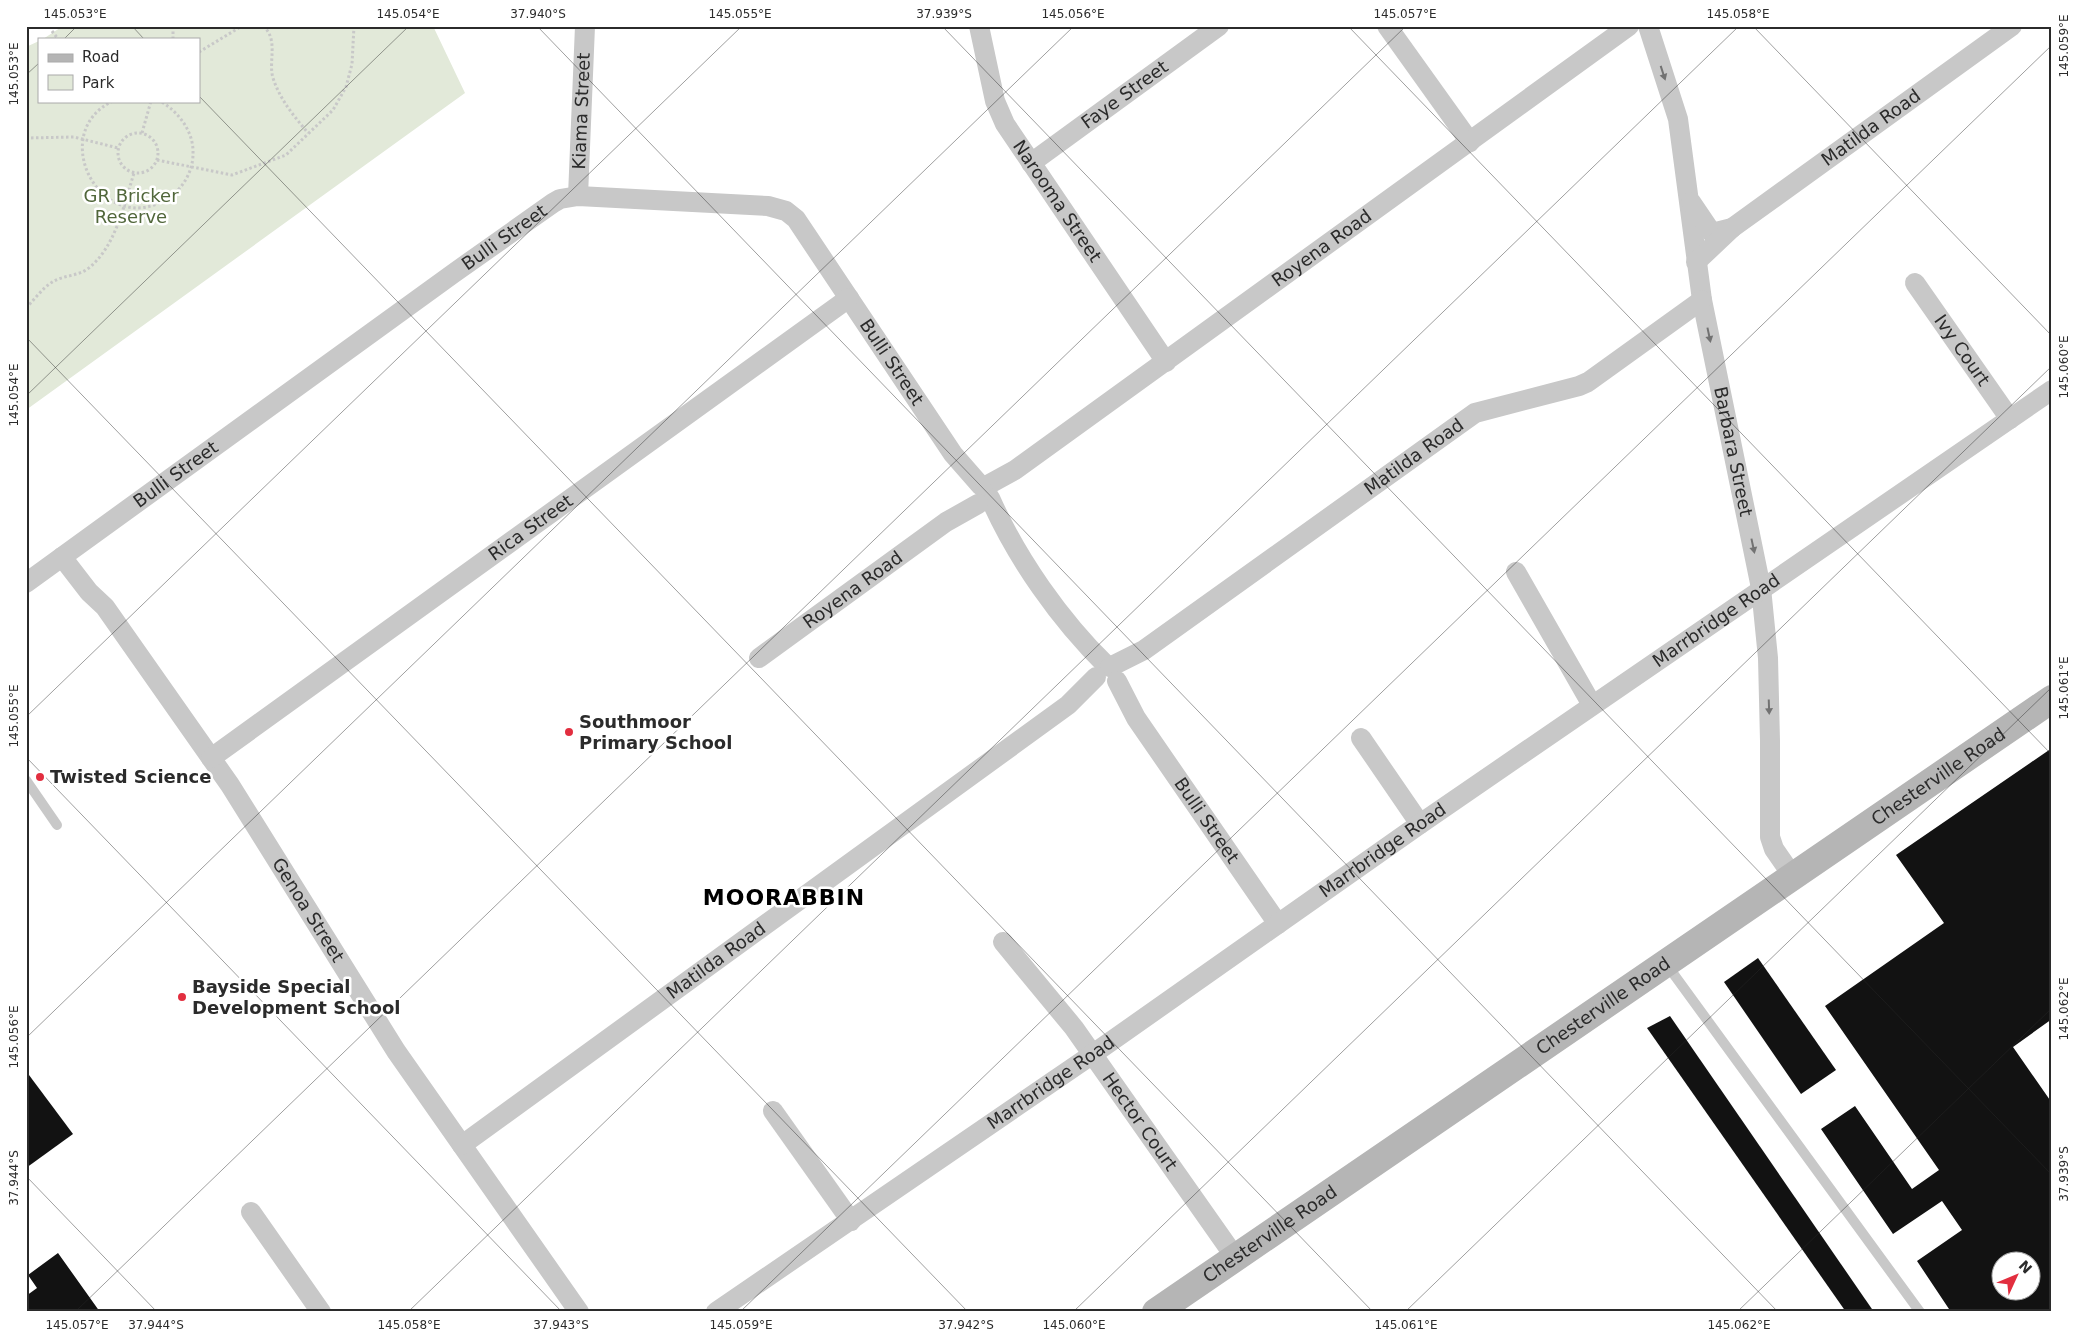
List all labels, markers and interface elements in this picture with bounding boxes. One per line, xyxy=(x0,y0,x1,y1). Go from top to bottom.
text: 145.053°E xyxy=(43,7,107,21)
text: 145.054°E xyxy=(376,7,440,21)
text: 37.940°S xyxy=(510,7,566,21)
text: 145.055°E xyxy=(708,7,772,21)
text: 37.939°S xyxy=(916,7,972,21)
text: 145.056°E xyxy=(1041,7,1105,21)
text: 145.057°E xyxy=(1373,7,1437,21)
text: 145.058°E xyxy=(1706,7,1770,21)
text: 145.059°E xyxy=(2057,14,2071,78)
legend xyxy=(38,38,200,102)
text: 145.053°E xyxy=(7,42,21,106)
text: Road xyxy=(82,48,120,66)
street label: Kiama Street xyxy=(568,52,594,170)
street label: Faye Street xyxy=(1077,56,1172,133)
one-way arrow xyxy=(1660,65,1667,80)
text: Park xyxy=(82,74,115,92)
street label: Matilda Road xyxy=(1817,85,1924,170)
street label: Narooma Street xyxy=(1009,136,1106,266)
park label: GR Bricker Reserve xyxy=(83,185,179,227)
street label: Bulli Street xyxy=(457,200,551,274)
street label: Royena Road xyxy=(1268,205,1375,291)
street label: Ivy Court xyxy=(1930,310,1994,389)
street label: Bulli Street xyxy=(856,315,928,409)
one-way arrow xyxy=(1706,328,1714,344)
text: 145.060°E xyxy=(2057,335,2071,399)
text: 145.054°E xyxy=(7,363,21,427)
street label: Barbara Street xyxy=(1710,385,1757,518)
street label: Matilda Road xyxy=(1360,414,1467,499)
street label: Bulli Street xyxy=(129,436,222,512)
street label: Rica Street xyxy=(484,490,577,565)
one-way arrow xyxy=(1749,538,1757,554)
street label: Royena Road xyxy=(799,546,906,633)
street label: Marrbridge Road xyxy=(1648,569,1784,671)
text: 145.061°E xyxy=(2057,656,2071,720)
text: 145.055°E xyxy=(7,684,21,748)
one-way arrow xyxy=(1766,699,1774,715)
place label: Southmoor Primary School xyxy=(579,711,732,753)
street label: Chesterville Road xyxy=(1867,723,2009,829)
marker: Southmoor Primary School xyxy=(563,726,575,738)
place label: Twisted Science xyxy=(50,766,211,787)
marker: Twisted Science xyxy=(34,771,46,783)
street label: Bulli Street xyxy=(1170,773,1244,867)
street label: Marrbridge Road xyxy=(1315,798,1450,902)
street label: Genoa Street xyxy=(268,854,349,966)
district label: MOORABBIN xyxy=(703,885,865,910)
street label: Matilda Road xyxy=(662,917,769,1003)
street label: Chesterville Road xyxy=(1532,952,1674,1059)
place label: Bayside Special Development School xyxy=(192,976,401,1018)
text: 145.062°E xyxy=(2057,977,2071,1041)
marker: Bayside Special Development School xyxy=(176,991,188,1003)
text: 145.056°E xyxy=(7,1005,21,1069)
street label: Marrbridge Road xyxy=(983,1031,1118,1133)
street label: Hector Court xyxy=(1099,1068,1182,1175)
text: 37.939°S xyxy=(2057,1146,2071,1202)
text: 37.944°S xyxy=(7,1150,21,1206)
street label: Chesterville Road xyxy=(1199,1180,1341,1287)
north arrow xyxy=(1990,1250,2040,1300)
text: N xyxy=(2016,1257,2035,1277)
text: 145.057°E xyxy=(45,1318,109,1332)
text: 37.944°S xyxy=(128,1318,184,1332)
text: 145.058°E xyxy=(377,1318,441,1332)
text: 37.943°S xyxy=(533,1318,589,1332)
text: 145.059°E xyxy=(709,1318,773,1332)
text: 37.942°S xyxy=(938,1318,994,1332)
text: 145.060°E xyxy=(1042,1318,1106,1332)
text: 145.061°E xyxy=(1374,1318,1438,1332)
text: 145.062°E xyxy=(1707,1318,1771,1332)

